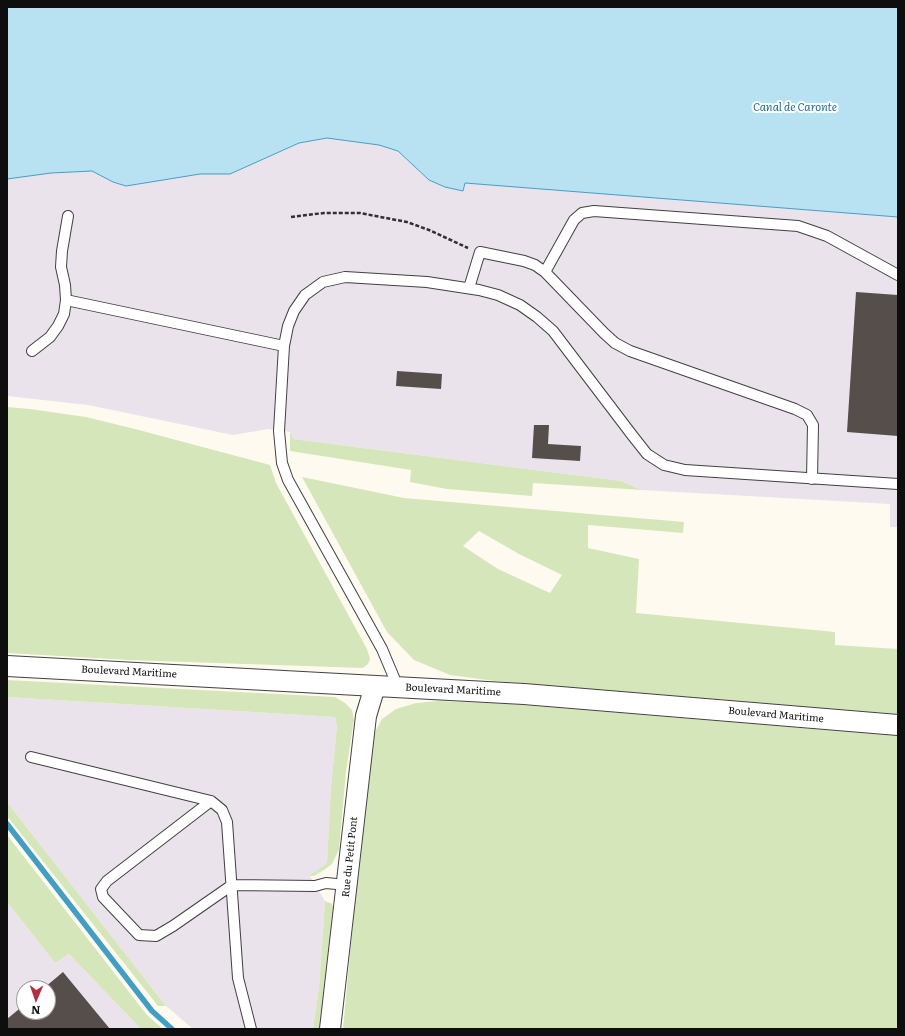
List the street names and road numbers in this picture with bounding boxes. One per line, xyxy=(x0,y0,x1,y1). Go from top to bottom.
street label: Boulevard Maritime xyxy=(81,663,177,681)
street label: Boulevard Maritime xyxy=(405,681,501,699)
street label: Boulevard Maritime xyxy=(728,705,824,725)
street label: Rue du Petit Pont xyxy=(340,816,360,898)

